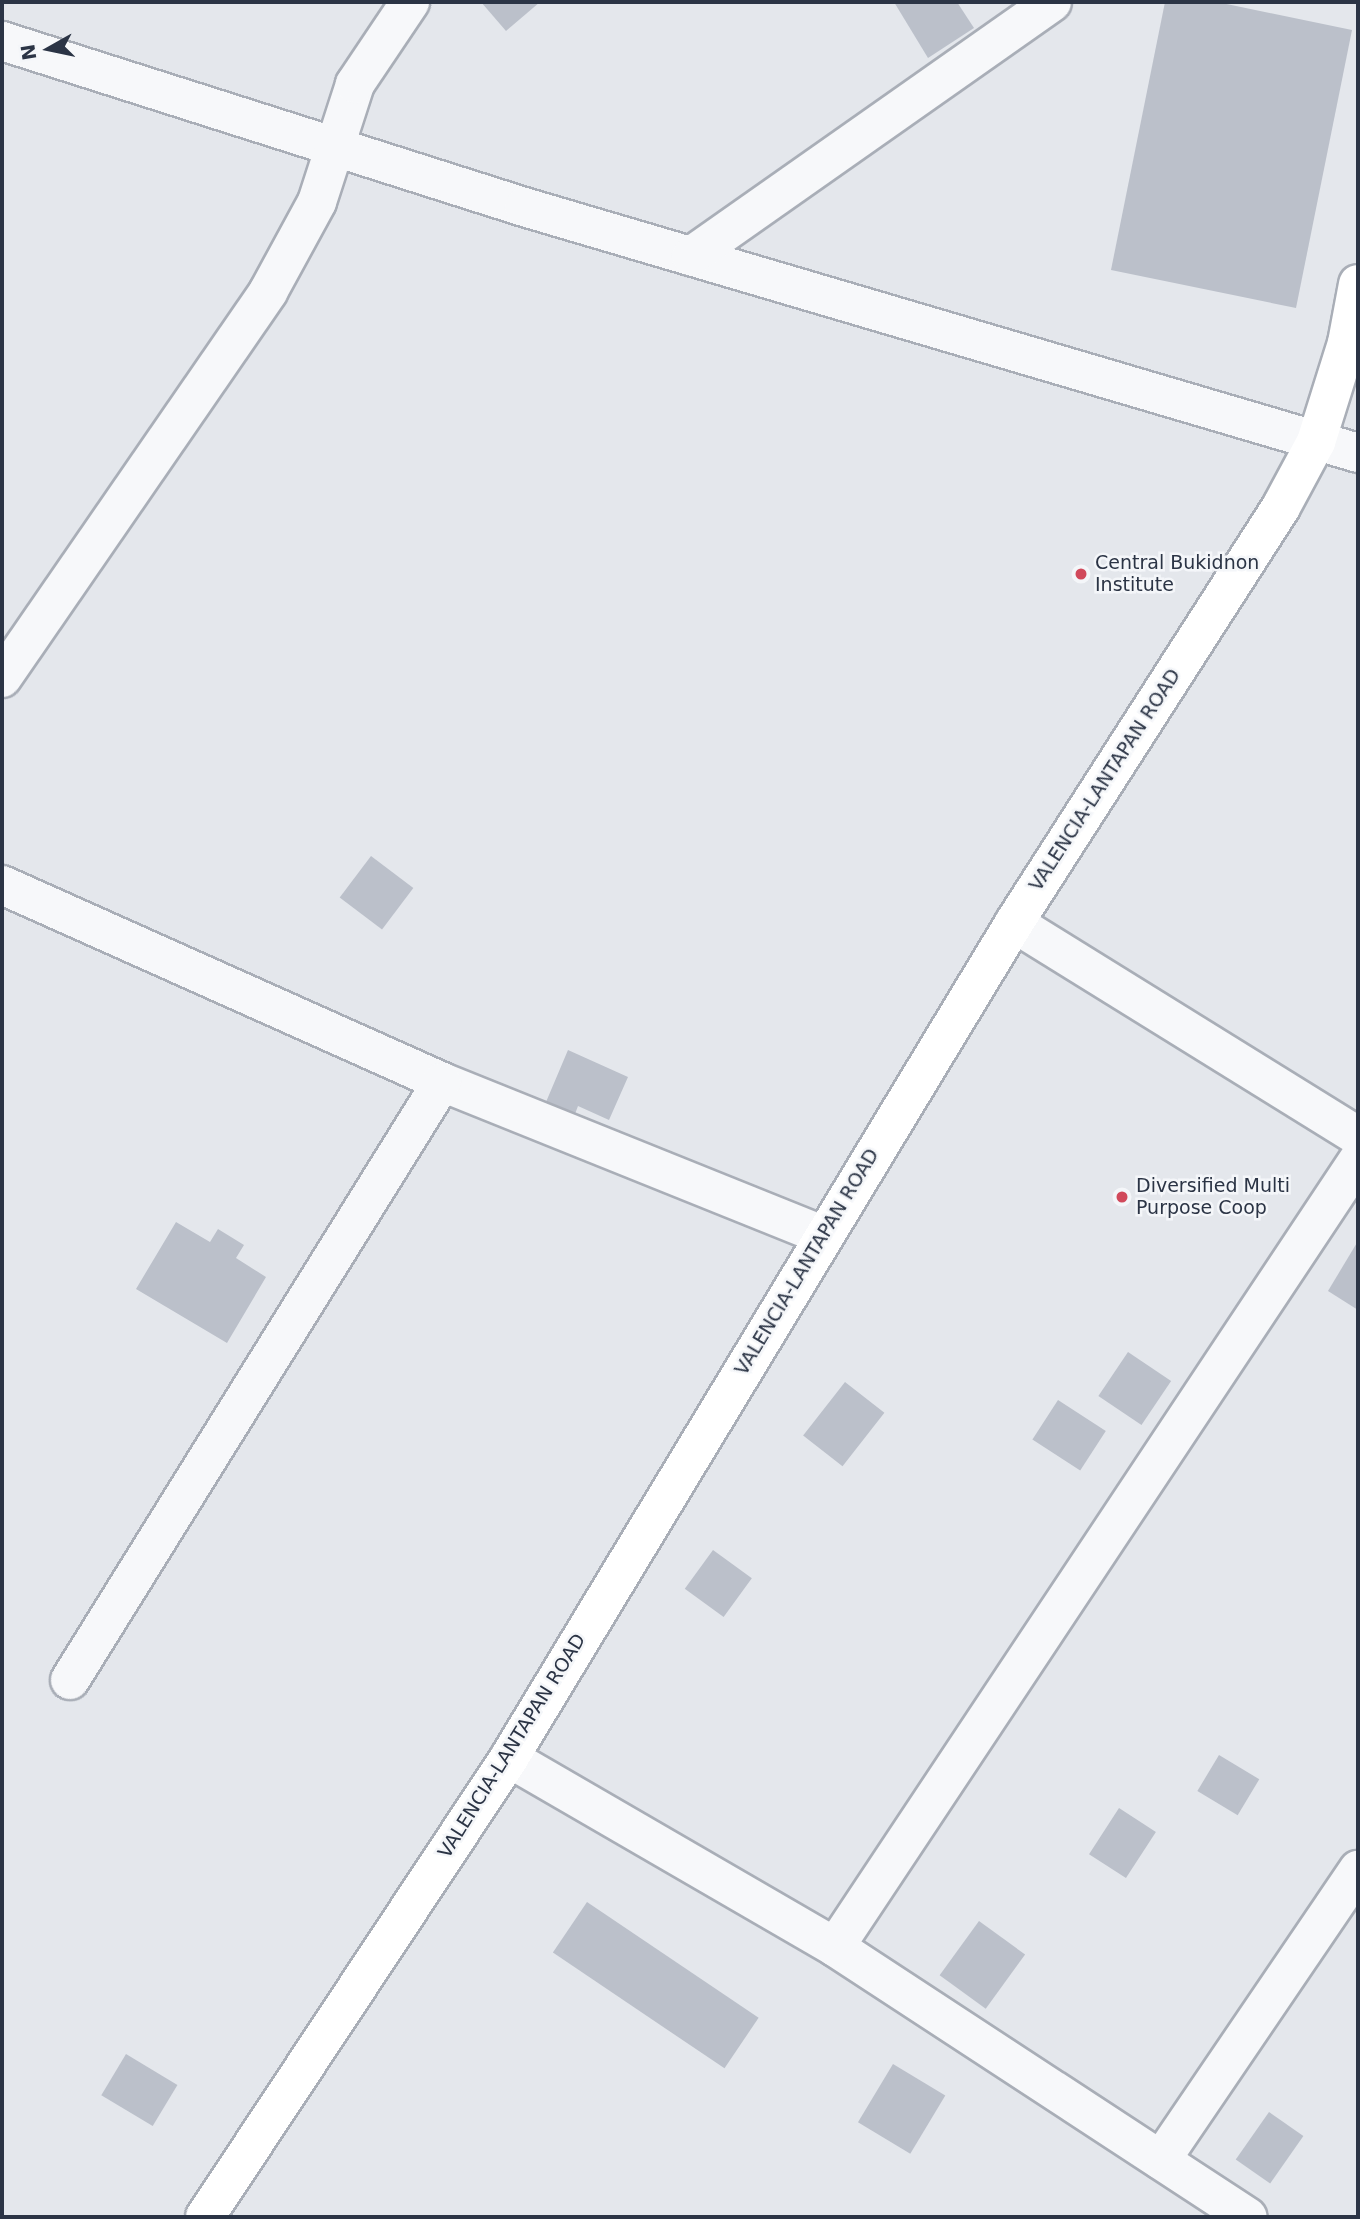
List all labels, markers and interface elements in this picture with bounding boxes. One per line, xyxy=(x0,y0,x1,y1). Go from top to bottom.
north arrow xyxy=(14,14,84,84)
text: N xyxy=(16,43,40,62)
place label: Central Bukidnon Institute xyxy=(1095,552,1259,596)
marker: Central Bukidnon Institute xyxy=(1073,566,1089,582)
street label: VALENCIA-LANTAPAN ROAD xyxy=(1025,665,1185,895)
street label: VALENCIA-LANTAPAN ROAD xyxy=(730,1145,884,1379)
place label: Diversified Multi Purpose Coop xyxy=(1136,1175,1290,1219)
marker: Diversified Multi Purpose Coop xyxy=(1114,1189,1130,1205)
street label: VALENCIA-LANTAPAN ROAD xyxy=(433,1630,591,1862)

